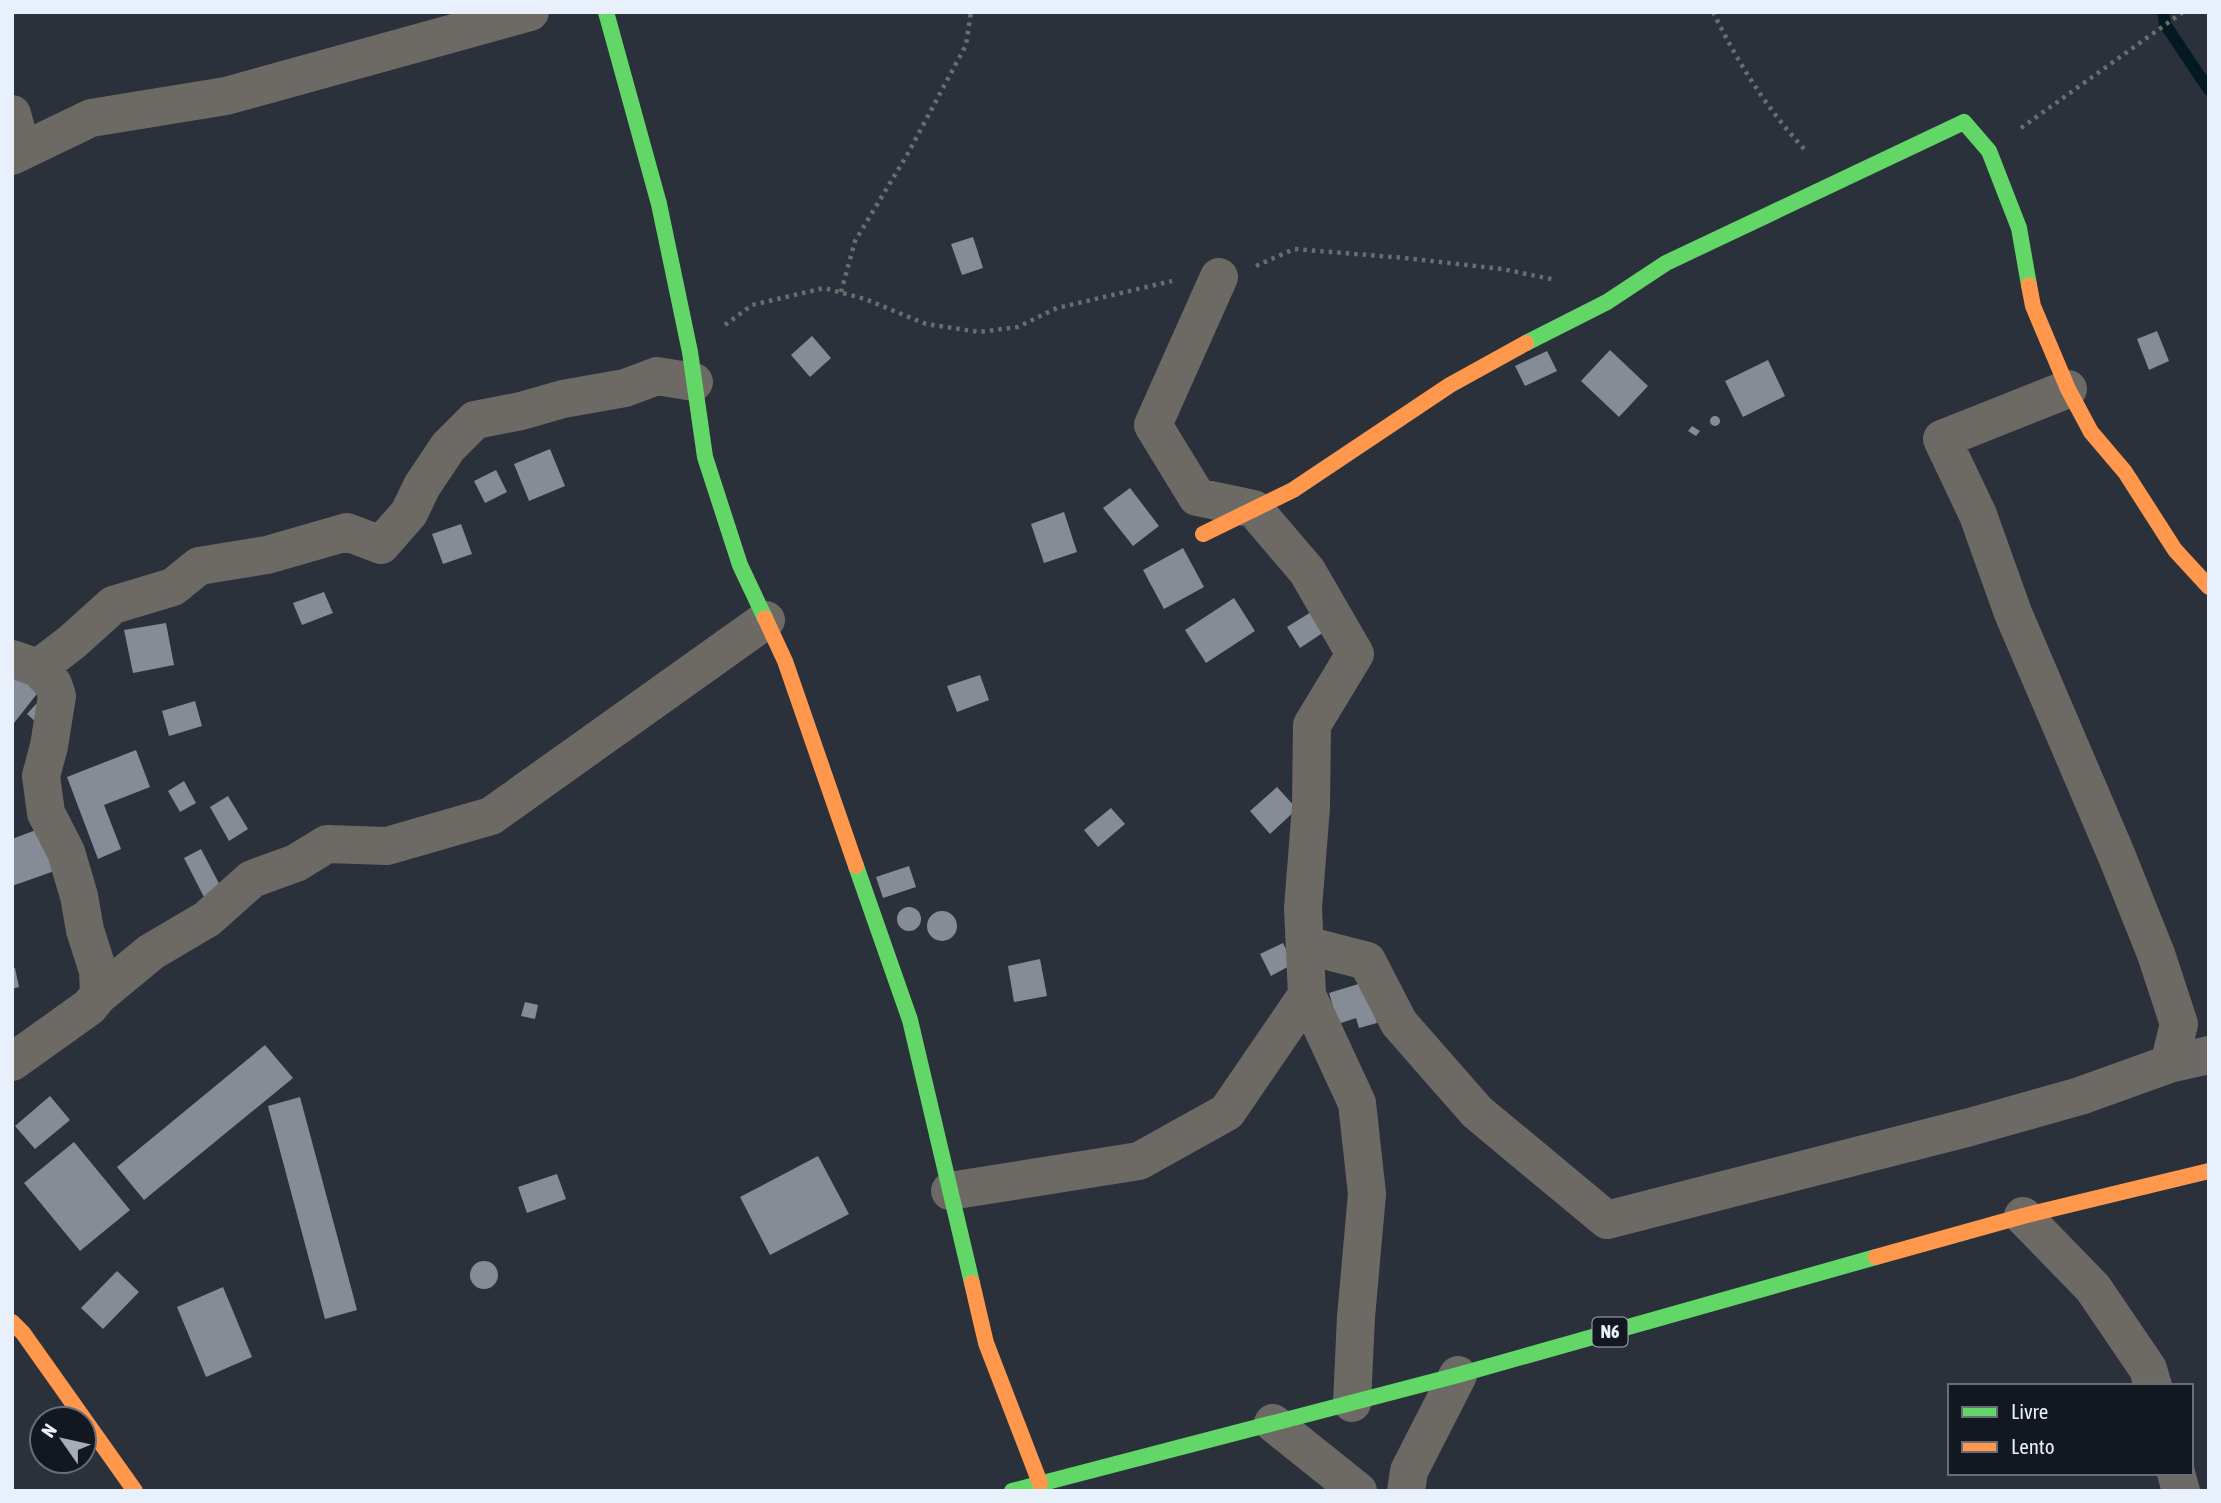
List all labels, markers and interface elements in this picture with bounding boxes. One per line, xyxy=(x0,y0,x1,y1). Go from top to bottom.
road number: N6 xyxy=(1592,1317,1628,1346)
legend xyxy=(1948,1384,2193,1475)
text: Livre xyxy=(2011,1399,2048,1423)
north arrow xyxy=(28,1405,98,1475)
text: N xyxy=(37,1420,61,1441)
text: Lento xyxy=(2011,1434,2055,1458)

